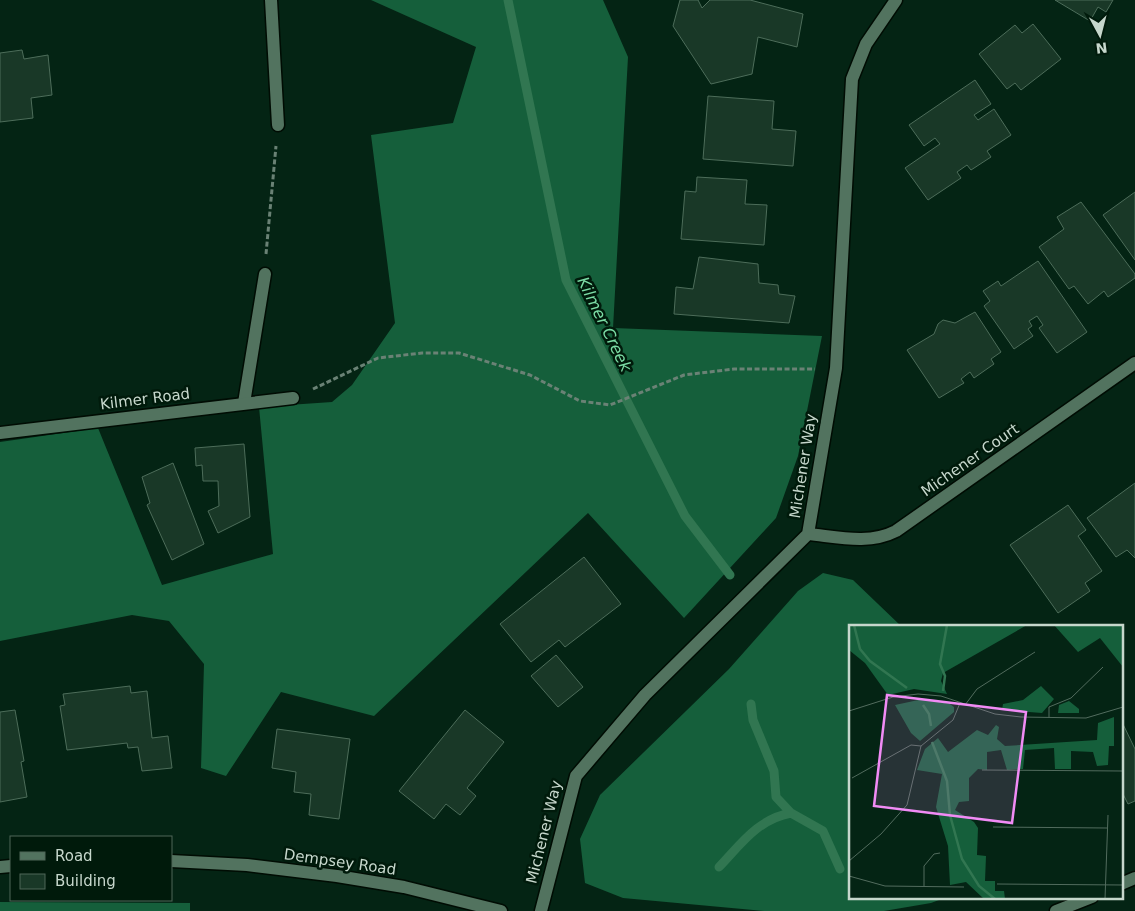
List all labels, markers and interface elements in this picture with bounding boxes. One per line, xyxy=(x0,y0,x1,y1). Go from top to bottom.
north arrow xyxy=(1075,10,1125,60)
text: N xyxy=(1095,39,1108,57)
water label: Kilmer Creek xyxy=(573,274,636,375)
street label: Kilmer Road xyxy=(99,385,191,413)
street label: Michener Way xyxy=(786,412,820,520)
street label: Michener Court xyxy=(918,420,1022,500)
inset map xyxy=(849,625,1122,898)
street label: Michener Way xyxy=(522,778,566,885)
legend xyxy=(10,836,172,901)
street label: Dempsey Road xyxy=(283,845,397,879)
text: Road xyxy=(55,847,93,865)
text: Building xyxy=(55,872,116,890)

